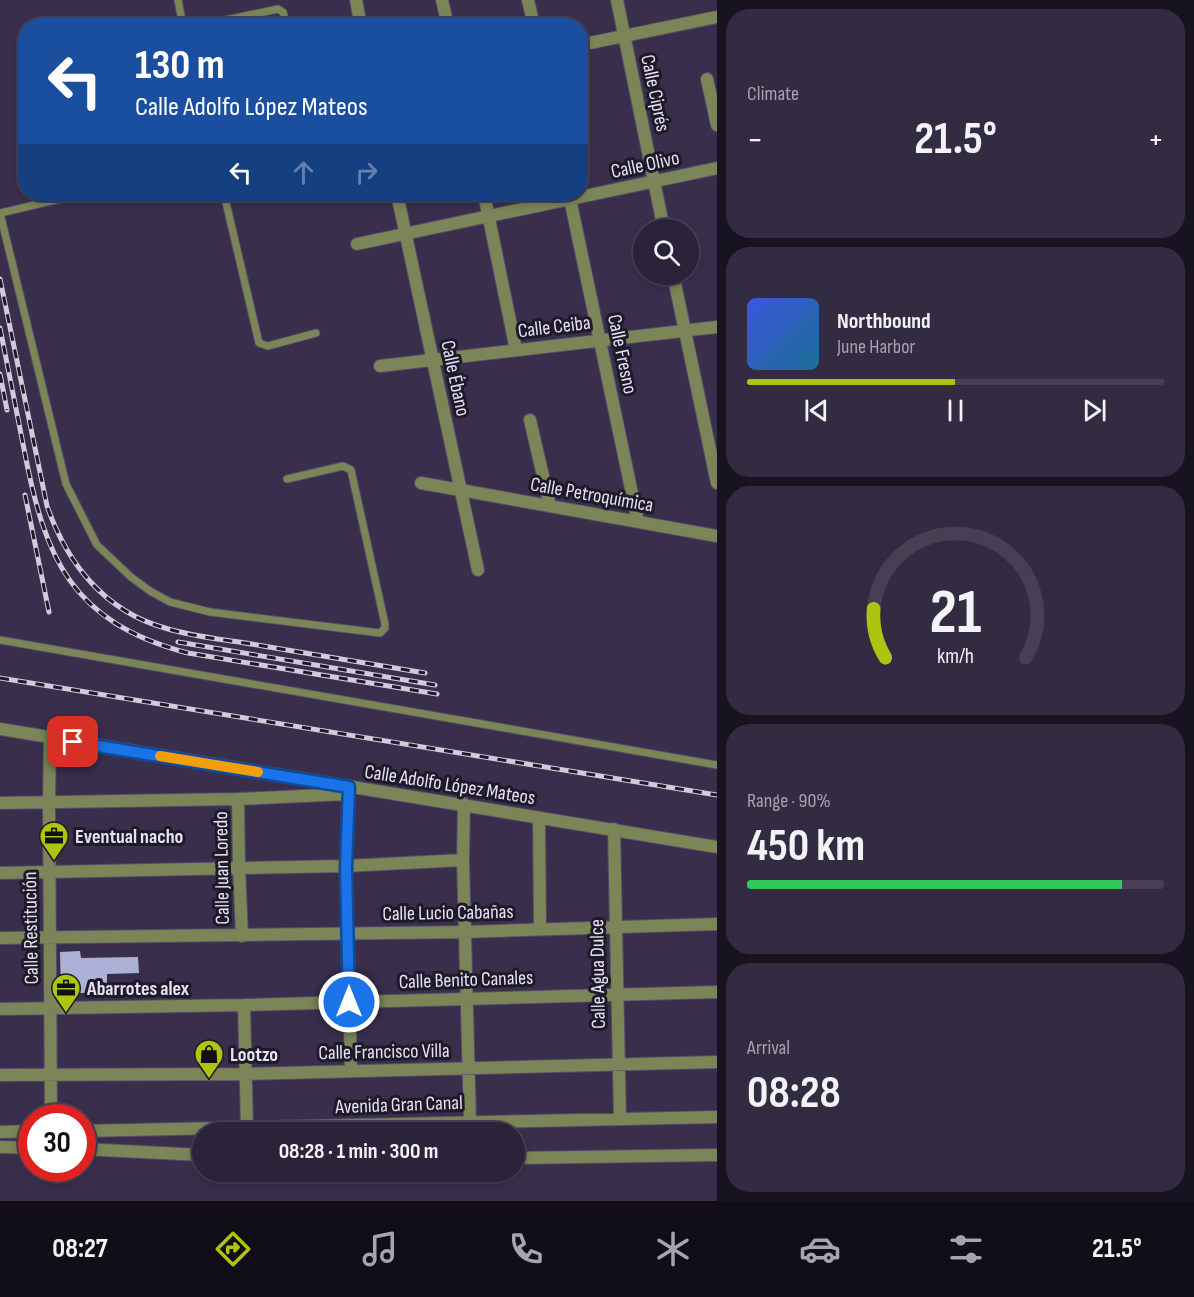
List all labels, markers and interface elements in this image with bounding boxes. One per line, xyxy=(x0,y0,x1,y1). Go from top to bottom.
text: 130 m xyxy=(135,40,225,91)
icon: left xyxy=(36,42,114,120)
street label: Calle Ciprés xyxy=(635,53,675,134)
text: Climate xyxy=(747,82,799,106)
text: Calle Adolfo López Mateos xyxy=(135,91,368,123)
text: 21.5° xyxy=(914,112,997,167)
text: − xyxy=(747,120,763,160)
text: + xyxy=(1148,120,1164,160)
street label: Calle Olivo xyxy=(609,146,682,184)
icon: left xyxy=(224,156,257,189)
icon: ahead xyxy=(287,156,320,189)
icon: right xyxy=(350,156,383,189)
map controls xyxy=(633,219,699,285)
button: search xyxy=(633,219,699,285)
text: Northbound xyxy=(837,308,931,335)
street label: Calle Ceiba xyxy=(516,311,592,343)
street label: Calle Fresno xyxy=(602,312,642,396)
text: June Harbor xyxy=(837,335,915,359)
street label: Calle Ébano xyxy=(435,338,475,418)
icon: previous xyxy=(800,394,833,427)
icon: pause xyxy=(939,394,972,427)
icon: next xyxy=(1078,394,1111,427)
street label: Calle Petroquímica xyxy=(528,472,655,518)
text: 21 xyxy=(930,576,981,651)
text: km/h xyxy=(937,644,974,669)
pin xyxy=(47,716,98,767)
icon: arrive xyxy=(56,725,89,758)
street label: Calle Adolfo López Mateos xyxy=(363,760,537,810)
text: Range · 90% xyxy=(747,789,831,813)
street label: Calle Juan Loredo xyxy=(209,811,235,925)
text: 450 km xyxy=(747,819,865,874)
office icon: Eventual nacho xyxy=(38,820,70,862)
place label: Eventual nacho xyxy=(75,825,183,849)
street label: Calle Restitución xyxy=(18,871,44,985)
street label: Calle Lucio Cabañas xyxy=(382,900,514,926)
street label: Calle Agua Dulce xyxy=(585,919,611,1029)
street label: Calle Benito Canales xyxy=(398,966,534,994)
position arrow xyxy=(317,970,381,1034)
office icon: Abarrotes alex xyxy=(50,972,82,1014)
place label: Abarrotes alex xyxy=(86,977,190,1001)
text: Arrival xyxy=(747,1036,790,1060)
shop icon: Lootzo xyxy=(193,1038,225,1080)
street label: Calle Francisco Villa xyxy=(318,1039,450,1065)
place label: Lootzo xyxy=(230,1043,278,1067)
text: 08:28 xyxy=(747,1066,841,1121)
street label: Avenida Gran Canal xyxy=(334,1091,463,1119)
speed limit sign: 30 xyxy=(18,1104,96,1182)
text: 08:28 · 1 min · 300 m xyxy=(279,1138,438,1165)
icon: directions xyxy=(212,1228,254,1270)
icon: music xyxy=(359,1228,401,1270)
icon: phone xyxy=(505,1228,547,1270)
icon: climate xyxy=(652,1228,694,1270)
icon: car xyxy=(799,1228,841,1270)
icon: filters xyxy=(945,1228,987,1270)
text: 08:27 xyxy=(52,1233,108,1265)
text: 21.5° xyxy=(1092,1233,1142,1265)

